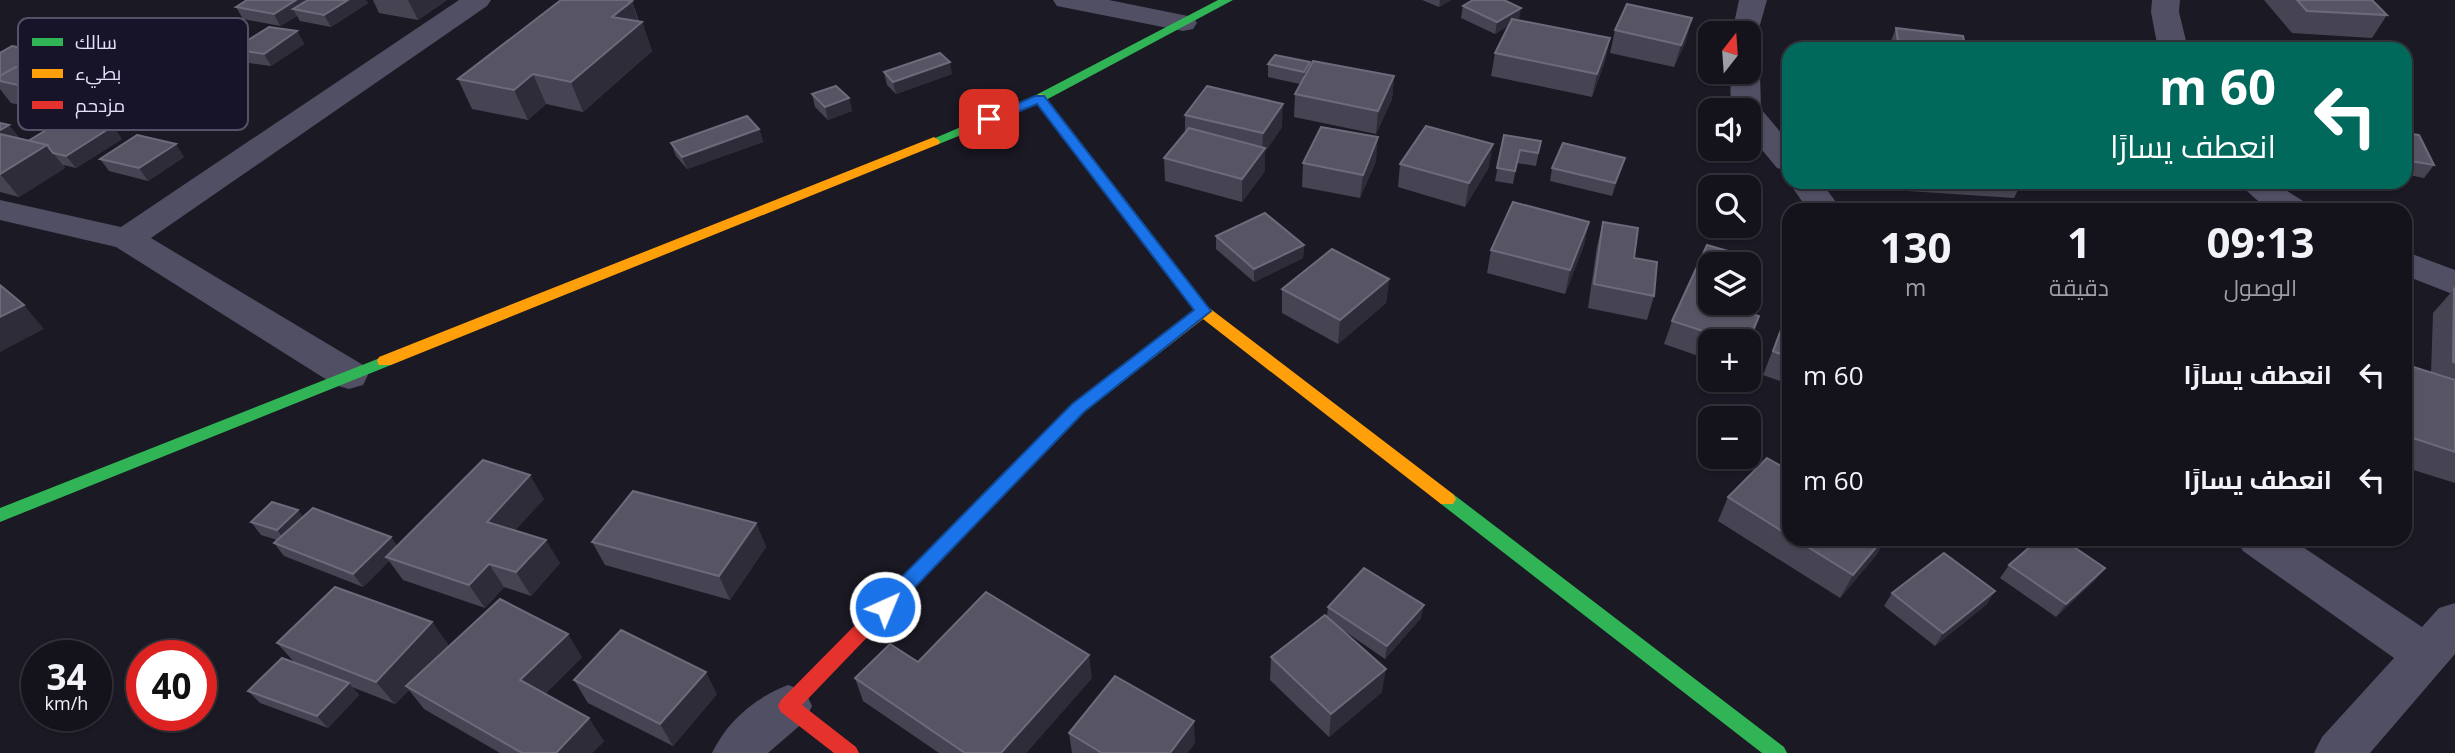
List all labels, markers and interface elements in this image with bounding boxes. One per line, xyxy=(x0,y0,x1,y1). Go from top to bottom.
legend xyxy=(18,18,248,130)
north arrow xyxy=(1698,21,1760,84)
map controls xyxy=(1698,21,1761,469)
text: سالك xyxy=(75,29,117,55)
text: 60 m xyxy=(2159,53,2276,119)
text: بطيء xyxy=(75,60,121,88)
icon: left xyxy=(2300,70,2391,161)
pin xyxy=(959,89,1019,149)
text: مزدحم xyxy=(75,92,125,119)
button: sound xyxy=(1698,98,1761,161)
icon: arrive xyxy=(970,100,1008,138)
text: انعطف يسارًا xyxy=(2110,124,2276,167)
button: search xyxy=(1698,175,1761,238)
text: 1 xyxy=(2067,213,2091,270)
text: 09:13 xyxy=(2206,213,2314,270)
text: 130 xyxy=(1880,218,1952,275)
button: layers xyxy=(1698,252,1761,315)
text: m xyxy=(1905,271,1926,303)
text: دقيقة xyxy=(2049,271,2109,303)
text: الوصول xyxy=(2224,271,2297,303)
button: + xyxy=(1698,329,1761,392)
text: انعطف يسارًا xyxy=(2183,356,2332,392)
icon: left xyxy=(2353,356,2391,394)
text: 60 m xyxy=(1803,357,1864,393)
button: − xyxy=(1698,406,1761,469)
text: انعطف يسارًا xyxy=(2183,461,2332,497)
icon: left xyxy=(2353,461,2391,499)
text: 60 m xyxy=(1803,462,1864,498)
position arrow xyxy=(848,570,922,644)
speed limit sign: 40 xyxy=(126,640,217,731)
text: 34 xyxy=(46,653,87,700)
text: km/h xyxy=(45,691,88,715)

